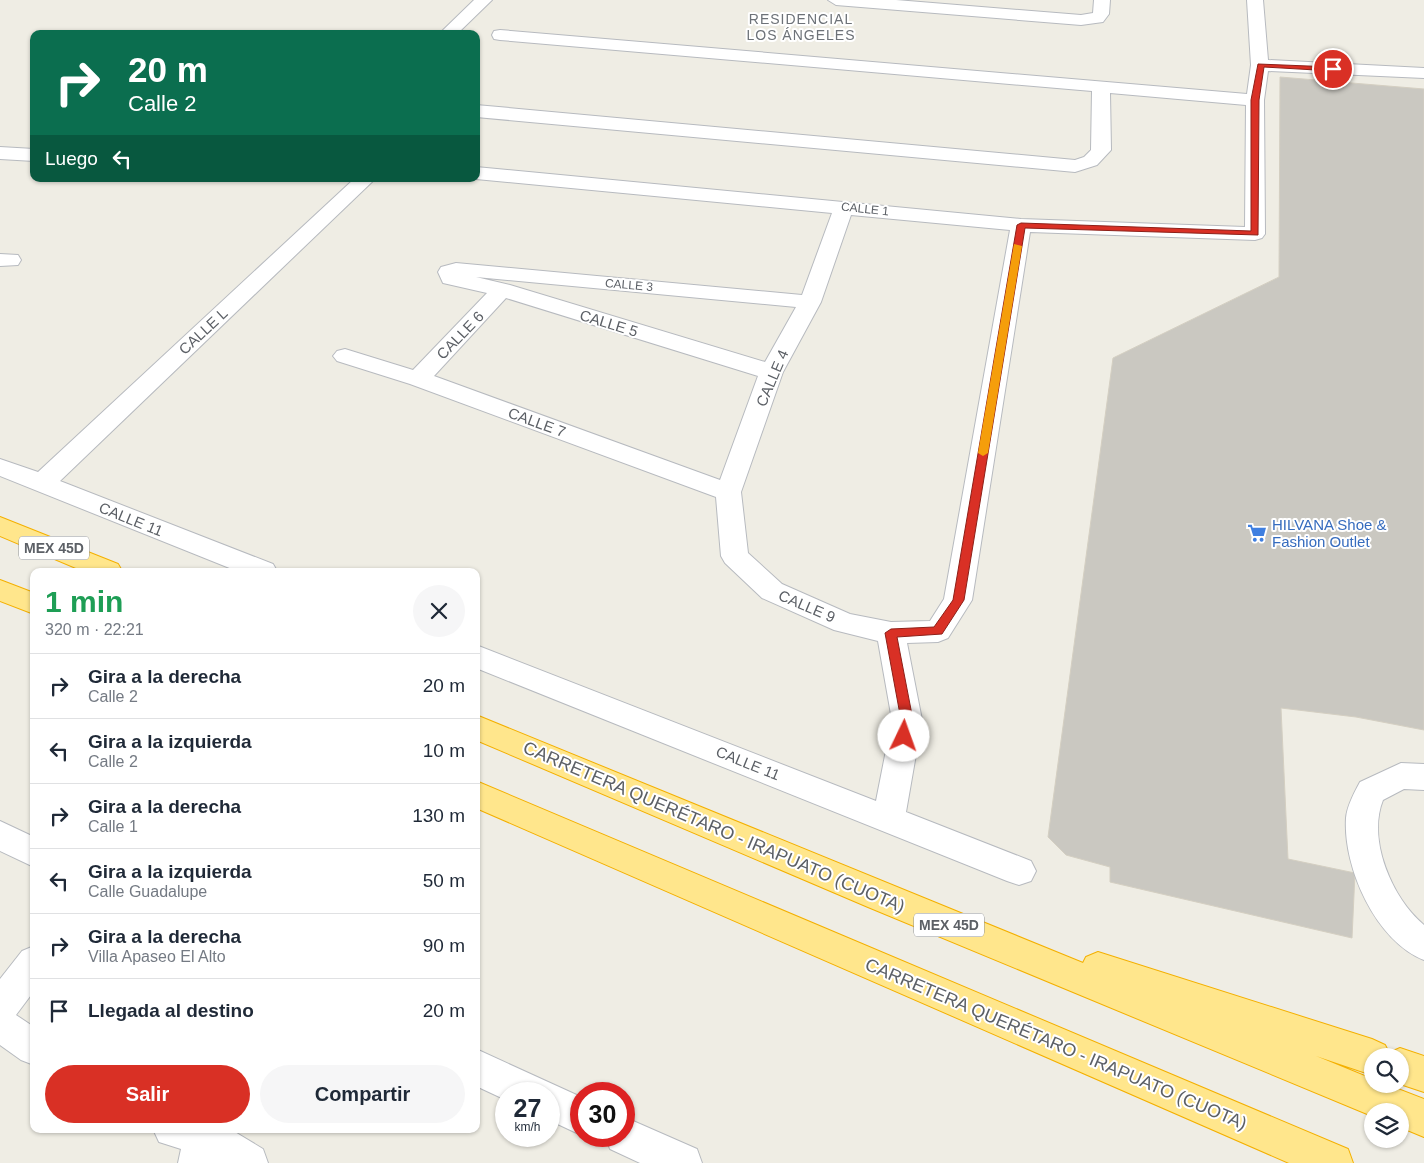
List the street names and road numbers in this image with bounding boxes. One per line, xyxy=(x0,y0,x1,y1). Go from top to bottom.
street label: CALLE 1 xyxy=(840,200,890,219)
street label: CALLE 3 xyxy=(604,276,654,294)
street label: CALLE L xyxy=(175,304,231,358)
street label: CALLE 5 xyxy=(578,306,640,340)
street label: CALLE 6 xyxy=(433,307,487,363)
street label: CALLE 4 xyxy=(752,347,792,409)
street label: CALLE 7 xyxy=(506,404,568,440)
street label: CALLE 11 xyxy=(97,499,165,539)
road number: MEX 45D xyxy=(19,536,89,560)
street label: CALLE 9 xyxy=(776,586,838,626)
street label: CARRETERA QUERÉTARO - IRAPUATO (CUOTA) xyxy=(520,737,908,917)
street label: CALLE 11 xyxy=(714,743,782,783)
road number: MEX 45D xyxy=(914,914,984,936)
street label: CARRETERA QUERÉTARO - IRAPUATO (CUOTA) xyxy=(862,954,1250,1134)

